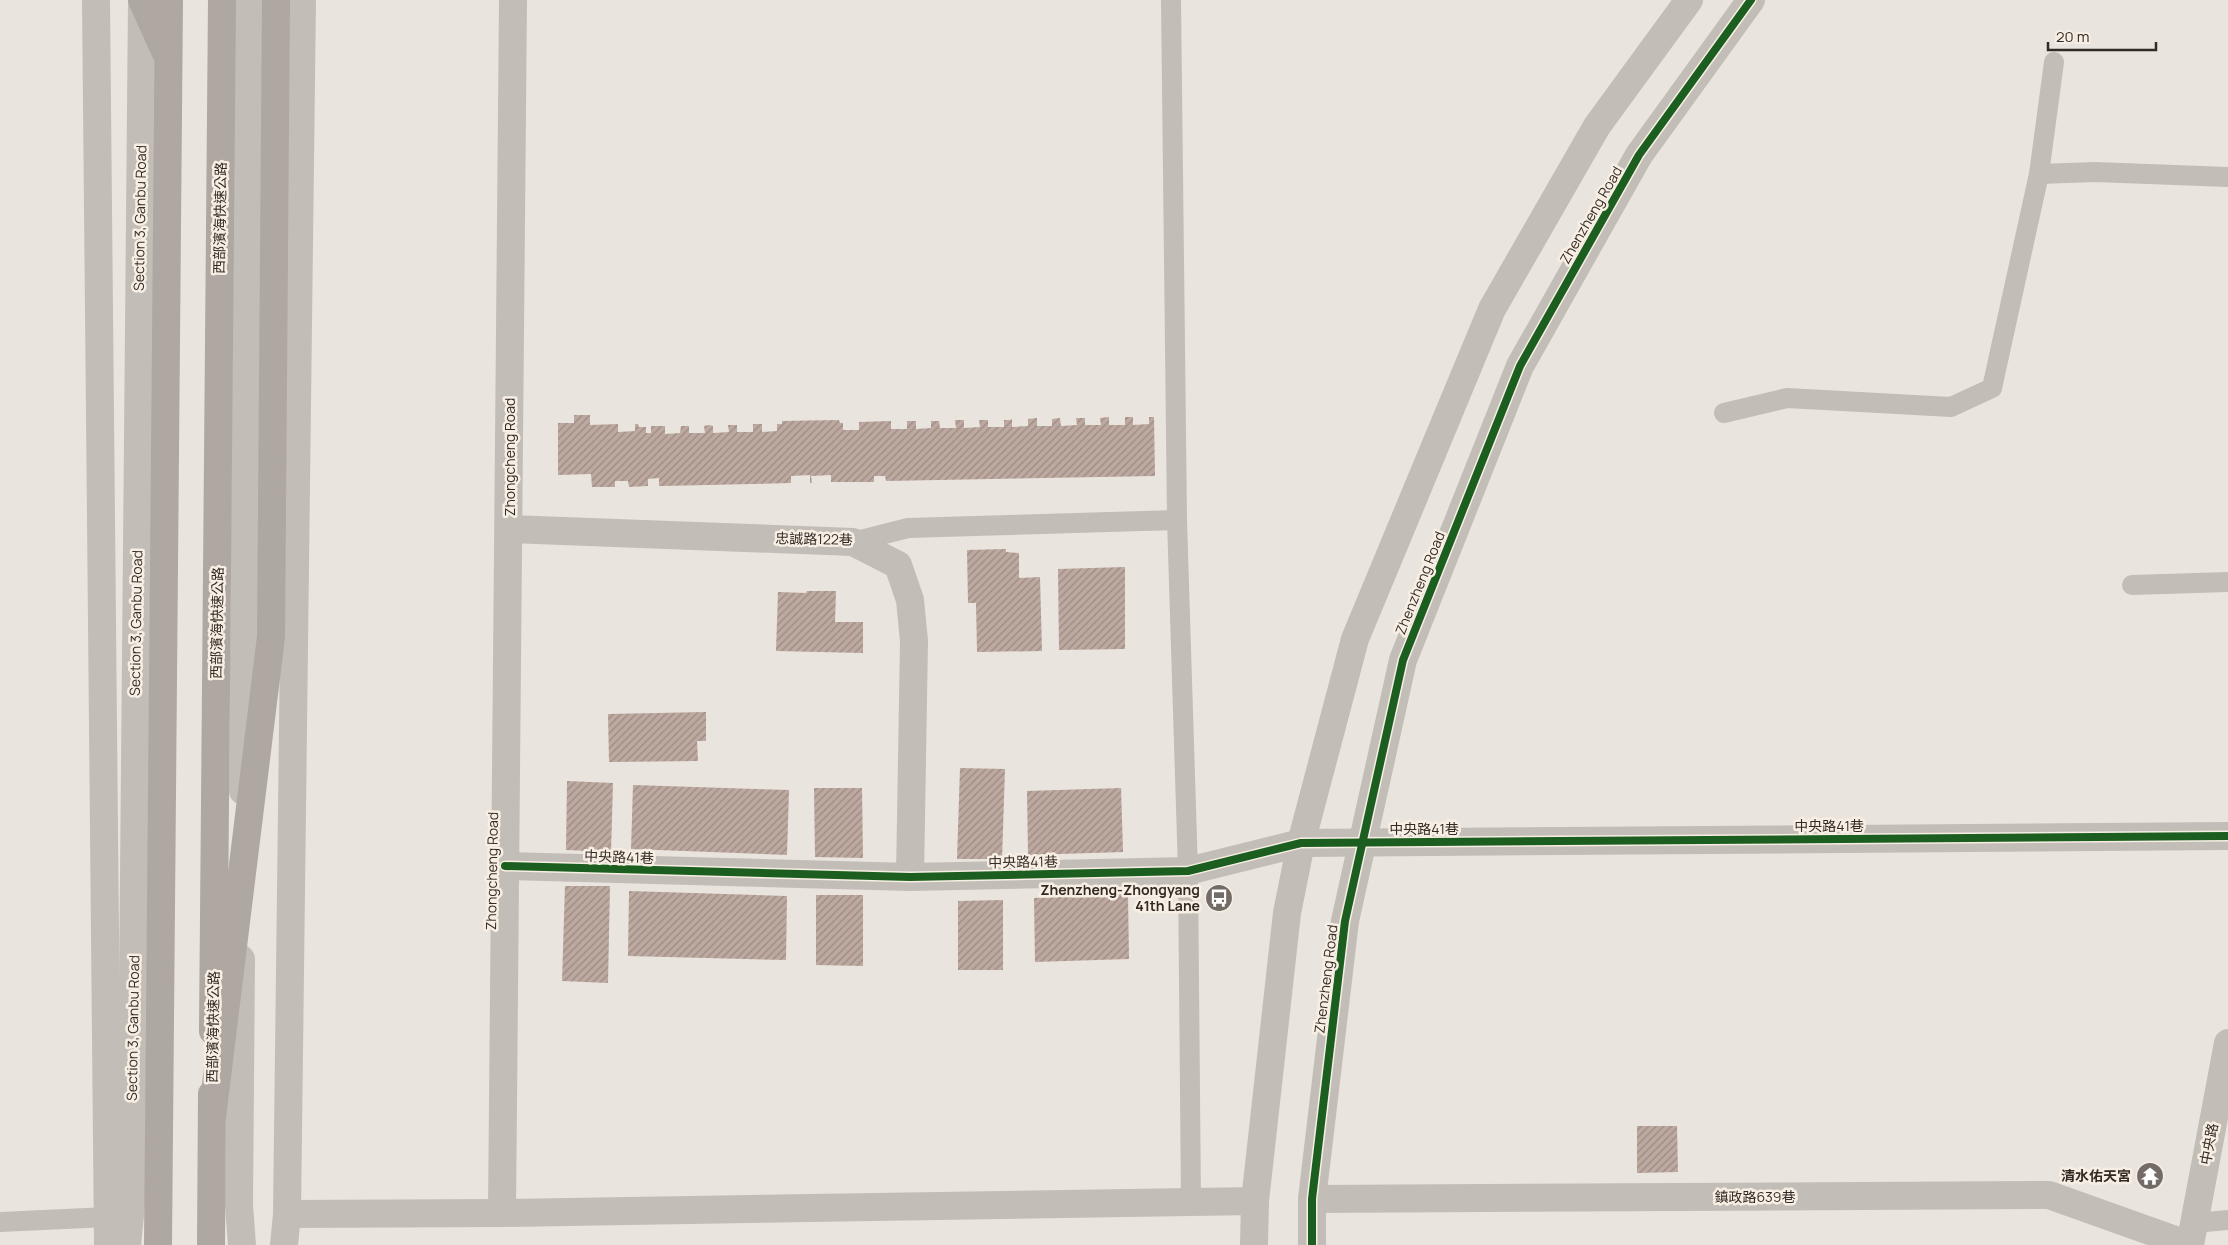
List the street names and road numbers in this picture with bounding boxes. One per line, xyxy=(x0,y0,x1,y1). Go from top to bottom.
street label: Section 3, Ganbu Road xyxy=(129,145,150,291)
street label: 西部濱海快速公路 xyxy=(209,162,230,274)
street label: Zhenzheng Road xyxy=(1555,163,1626,267)
street label: Zhongcheng Road xyxy=(500,398,519,516)
street label: 忠誠路122巷 xyxy=(775,528,853,549)
street label: Zhenzheng Road xyxy=(1390,528,1449,637)
street label: Section 3, Ganbu Road xyxy=(125,550,146,696)
street label: 西部濱海快速公路 xyxy=(206,567,227,679)
street label: Zhongcheng Road xyxy=(481,812,502,930)
street label: 中央路41巷 xyxy=(1794,816,1864,835)
street label: 中央路41巷 xyxy=(1389,819,1459,838)
street label: 中央路41巷 xyxy=(584,846,654,867)
street label: 中央路41巷 xyxy=(988,851,1058,872)
street label: Zhenzheng Road xyxy=(1309,923,1342,1034)
street label: Section 3, Ganbu Road xyxy=(122,955,143,1101)
street label: 西部濱海快速公路 xyxy=(202,971,223,1083)
street label: 中央路 xyxy=(2195,1121,2222,1166)
street label: 鎮政路639巷 xyxy=(1714,1187,1796,1206)

